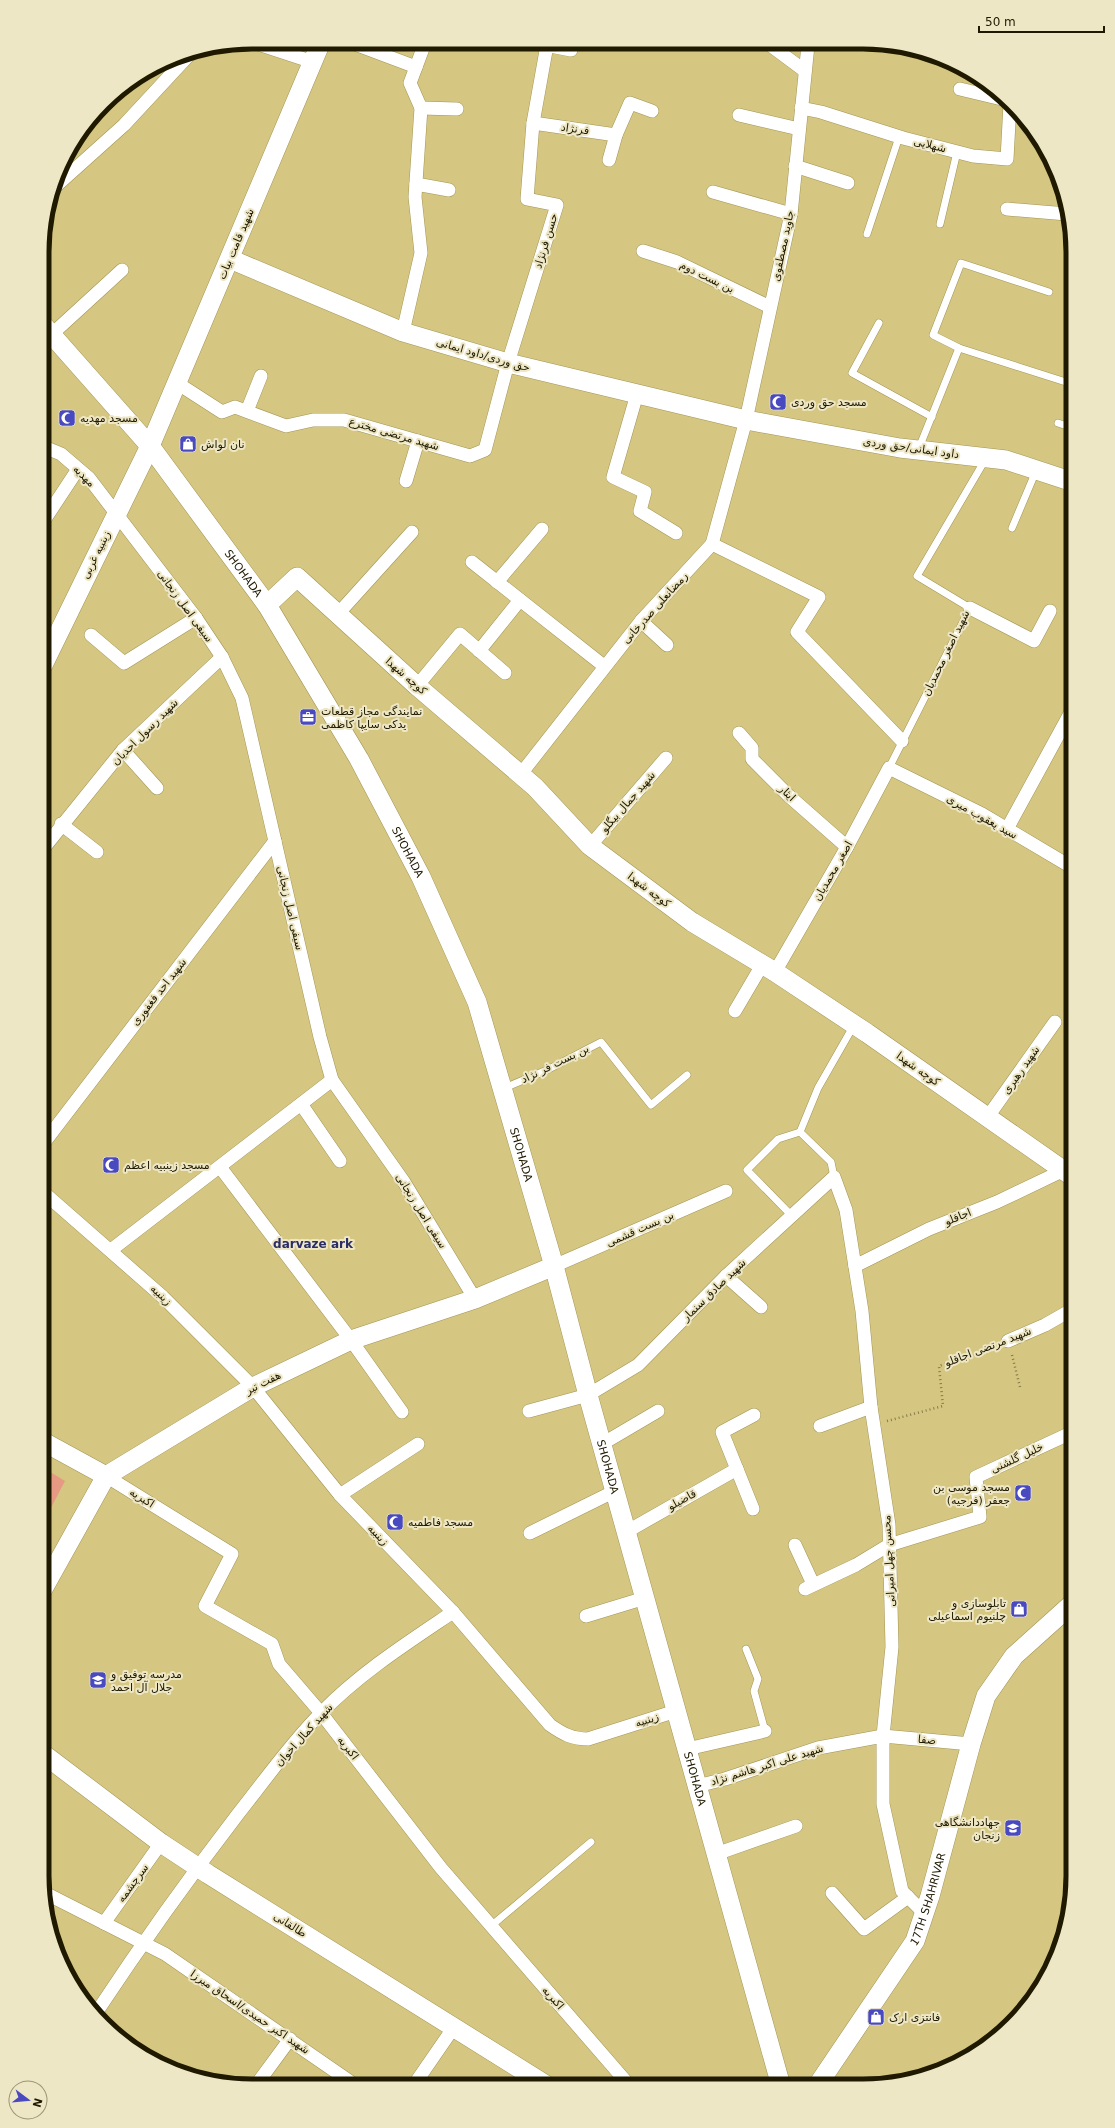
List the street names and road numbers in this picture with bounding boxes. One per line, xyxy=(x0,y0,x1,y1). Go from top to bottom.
street label: فرنژاد xyxy=(560,121,590,137)
street label: شهلایی xyxy=(912,135,948,155)
street label: شهید قامت بیات xyxy=(215,207,257,281)
street label: جاوید مصطفوی xyxy=(769,209,797,283)
street label: حسن فرنژاد xyxy=(531,212,561,270)
street label: بن بست دوم xyxy=(678,258,736,296)
street label: حق وردی/داود ایمانی xyxy=(434,335,531,376)
street label: شهید مرتضی مخترع xyxy=(347,415,441,453)
street label: داود ایمانی/حق وردی xyxy=(862,435,960,462)
street label: مهدیه xyxy=(70,462,98,490)
street label: زینبیه غربی xyxy=(79,529,113,581)
street label: SHOHADA xyxy=(222,547,266,600)
street label: سیفی اصل زنجانی xyxy=(154,567,216,645)
street label: رمضانعلی صدرخانی xyxy=(620,570,690,646)
street label: شهید اصغر محمدیان xyxy=(920,608,972,698)
street label: کوچه شهدا xyxy=(383,655,430,698)
street label: شهید رسول احدیان xyxy=(109,696,181,768)
street label: شهید جمال بیگلو xyxy=(597,769,658,836)
street label: ایثار xyxy=(775,781,798,804)
street label: سید یعقوب میری xyxy=(944,792,1020,842)
street label: SHOHADA xyxy=(389,824,427,880)
street label: اصغر محمدیان xyxy=(811,839,855,903)
street label: سیفی اصل زنجانی xyxy=(274,865,306,951)
street label: کوچه شهدا xyxy=(625,870,674,911)
street label: شهید احد فغفوری xyxy=(129,956,189,1028)
street label: بن بست فر نژاد xyxy=(519,1042,591,1086)
street label: شهید رهبری xyxy=(1000,1043,1042,1097)
street label: کوچه شهدا xyxy=(894,1049,943,1089)
street label: SHOHADA xyxy=(507,1126,536,1183)
street label: سیفی اصل زنجانی xyxy=(393,1171,449,1251)
street label: اجاقلو xyxy=(942,1206,973,1229)
street label: بن بست قشمی xyxy=(604,1208,676,1250)
street label: شهید صادق سنمار xyxy=(679,1256,749,1325)
street label: زینبیه xyxy=(148,1282,174,1308)
street label: شهید مرتضی اجاقلو xyxy=(942,1324,1033,1370)
street label: هفت تیر xyxy=(242,1368,283,1398)
street label: SHOHADA xyxy=(594,1438,622,1496)
street label: خلیل گلشنی xyxy=(989,1440,1045,1476)
street label: اکبریه xyxy=(127,1485,157,1511)
street label: قاضیلو xyxy=(665,1487,699,1514)
street label: محسن چهل امیرانی xyxy=(880,1515,898,1607)
street label: زینبیه xyxy=(365,1522,391,1548)
street label: شهید کمال اخوان xyxy=(272,1701,336,1769)
street label: زینبیه xyxy=(633,1710,661,1730)
street label: صفا xyxy=(917,1733,937,1747)
street label: اکبریه xyxy=(335,1734,361,1762)
street label: شهید علی اکبر هاشم نژاد xyxy=(709,1742,825,1788)
street label: SHOHADA xyxy=(681,1750,709,1808)
street label: 17TH SHAHRIVAR xyxy=(907,1851,948,1948)
street label: سرچشمه xyxy=(115,1861,151,1905)
street label: طالقانی xyxy=(271,1910,309,1940)
street label: شهید اکبر حمیدی/اسحاق میرزا xyxy=(188,1967,312,2057)
street label: اکبریه xyxy=(539,1984,567,2012)

